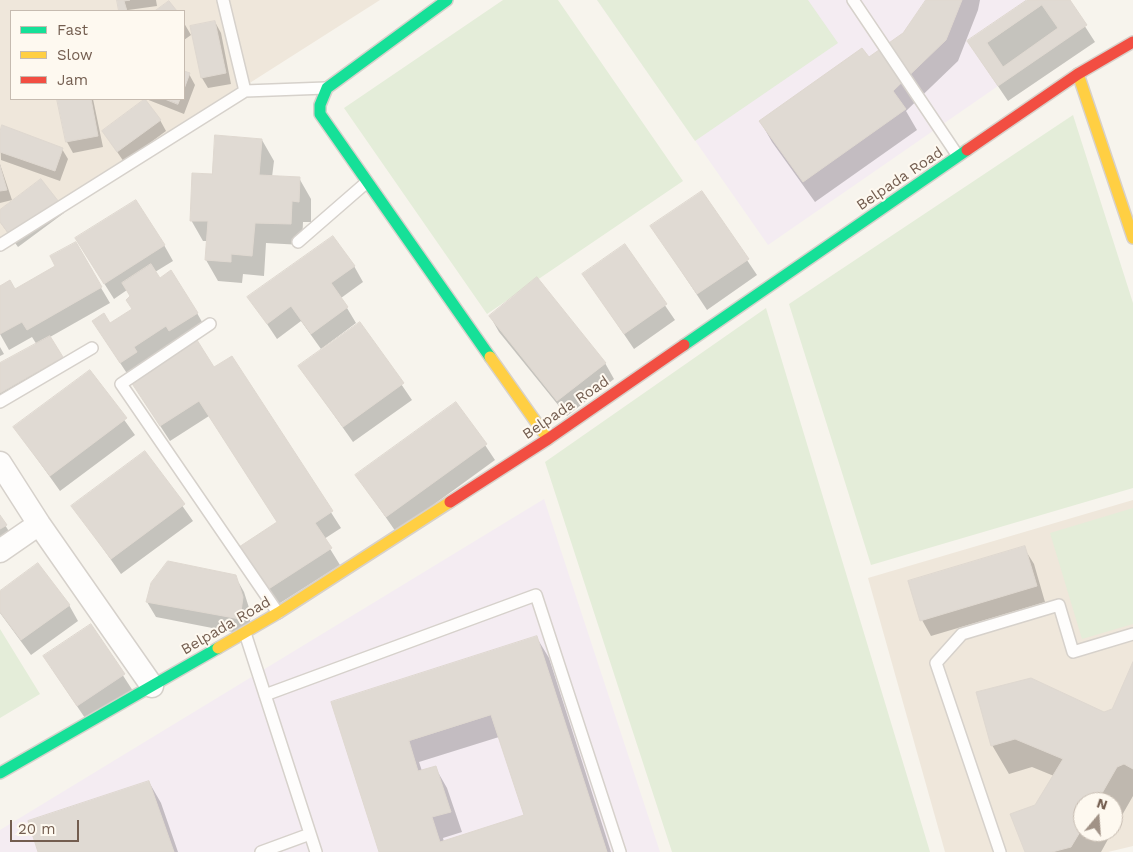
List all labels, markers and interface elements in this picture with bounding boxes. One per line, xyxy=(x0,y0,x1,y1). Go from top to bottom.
legend xyxy=(10,10,185,100)
text: Fast xyxy=(57,21,88,39)
text: Slow xyxy=(57,46,93,64)
text: Jam xyxy=(57,71,88,89)
street label: Belpada Road xyxy=(853,143,947,215)
street label: Belpada Road xyxy=(519,372,613,444)
street label: Belpada Road xyxy=(178,593,274,659)
north arrow xyxy=(1073,792,1123,842)
text: N xyxy=(1095,794,1110,813)
scale bar xyxy=(12,810,81,842)
text: 20 m xyxy=(18,820,56,838)

